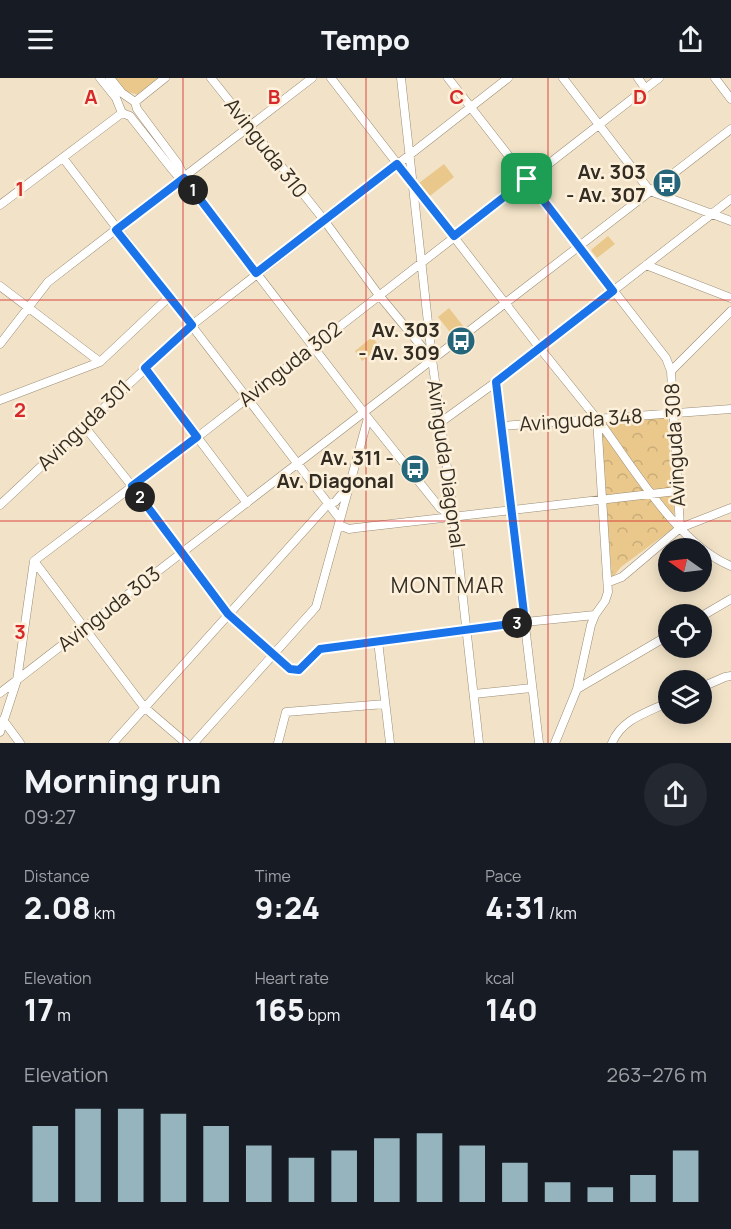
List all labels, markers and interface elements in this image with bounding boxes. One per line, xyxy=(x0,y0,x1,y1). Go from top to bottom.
text: Tempo xyxy=(321,21,410,58)
icon: menu xyxy=(24,23,57,56)
icon: share xyxy=(674,23,707,56)
text: A xyxy=(84,83,98,110)
text: B xyxy=(268,83,281,110)
text: C xyxy=(450,83,464,110)
text: D xyxy=(633,83,647,110)
street label: Avinguda 310 xyxy=(219,92,314,203)
pin xyxy=(501,153,552,204)
place label: Av. 303 - Av. 307 xyxy=(566,158,646,208)
icon: arrive xyxy=(510,162,543,195)
bus stop icon: Av. 303 - Av. 307 xyxy=(651,167,683,199)
text: 1 xyxy=(16,175,24,202)
pin: 1 xyxy=(178,175,208,205)
text: 1 xyxy=(189,179,197,201)
street label: Avinguda 302 xyxy=(233,315,347,412)
place label: Av. 303 - Av. 309 xyxy=(358,316,440,366)
bus stop icon: Av. 303 - Av. 309 xyxy=(445,325,477,357)
street label: Avinguda 301 xyxy=(31,373,136,476)
street label: Avinguda Diagonal xyxy=(421,378,472,550)
street label: Avinguda 308 xyxy=(658,382,691,508)
text: 2 xyxy=(14,396,26,423)
street label: Avinguda 348 xyxy=(518,402,644,437)
place label: Av. 311 - Av. Diagonal xyxy=(276,444,394,494)
bus stop icon: Av. 311 - Av. Diagonal xyxy=(399,453,431,485)
pin: 2 xyxy=(125,482,155,512)
text: 2 xyxy=(135,486,145,508)
north arrow xyxy=(658,538,712,592)
map controls xyxy=(658,538,712,724)
street label: Avinguda 303 xyxy=(52,560,166,657)
district label: MONTMAR xyxy=(391,571,505,599)
button: locate xyxy=(658,604,712,658)
pin: 3 xyxy=(502,608,532,638)
text: 3 xyxy=(512,612,522,634)
text: 3 xyxy=(14,618,26,645)
button: layers xyxy=(658,670,712,724)
text: Morning run xyxy=(24,758,221,803)
button: share xyxy=(644,763,707,826)
text: 09:27 xyxy=(24,803,76,830)
text: Distance xyxy=(24,865,90,887)
text: Time xyxy=(255,865,291,887)
text: Pace xyxy=(485,865,521,887)
text: 2.08 xyxy=(24,887,91,928)
text: 9:24 xyxy=(255,887,320,928)
text: 4:31 xyxy=(485,887,546,928)
text: km xyxy=(91,902,115,924)
text: /km xyxy=(546,902,577,924)
text: Elevation xyxy=(24,967,92,989)
text: Heart rate xyxy=(255,967,329,989)
text: kcal xyxy=(485,967,515,989)
text: 17 xyxy=(24,989,54,1030)
text: 165 xyxy=(255,989,305,1030)
text: 140 xyxy=(485,989,538,1030)
text: m xyxy=(54,1004,71,1026)
text: bpm xyxy=(305,1004,340,1026)
text: Elevation xyxy=(24,1061,108,1088)
text: 263–276 m xyxy=(607,1061,707,1088)

